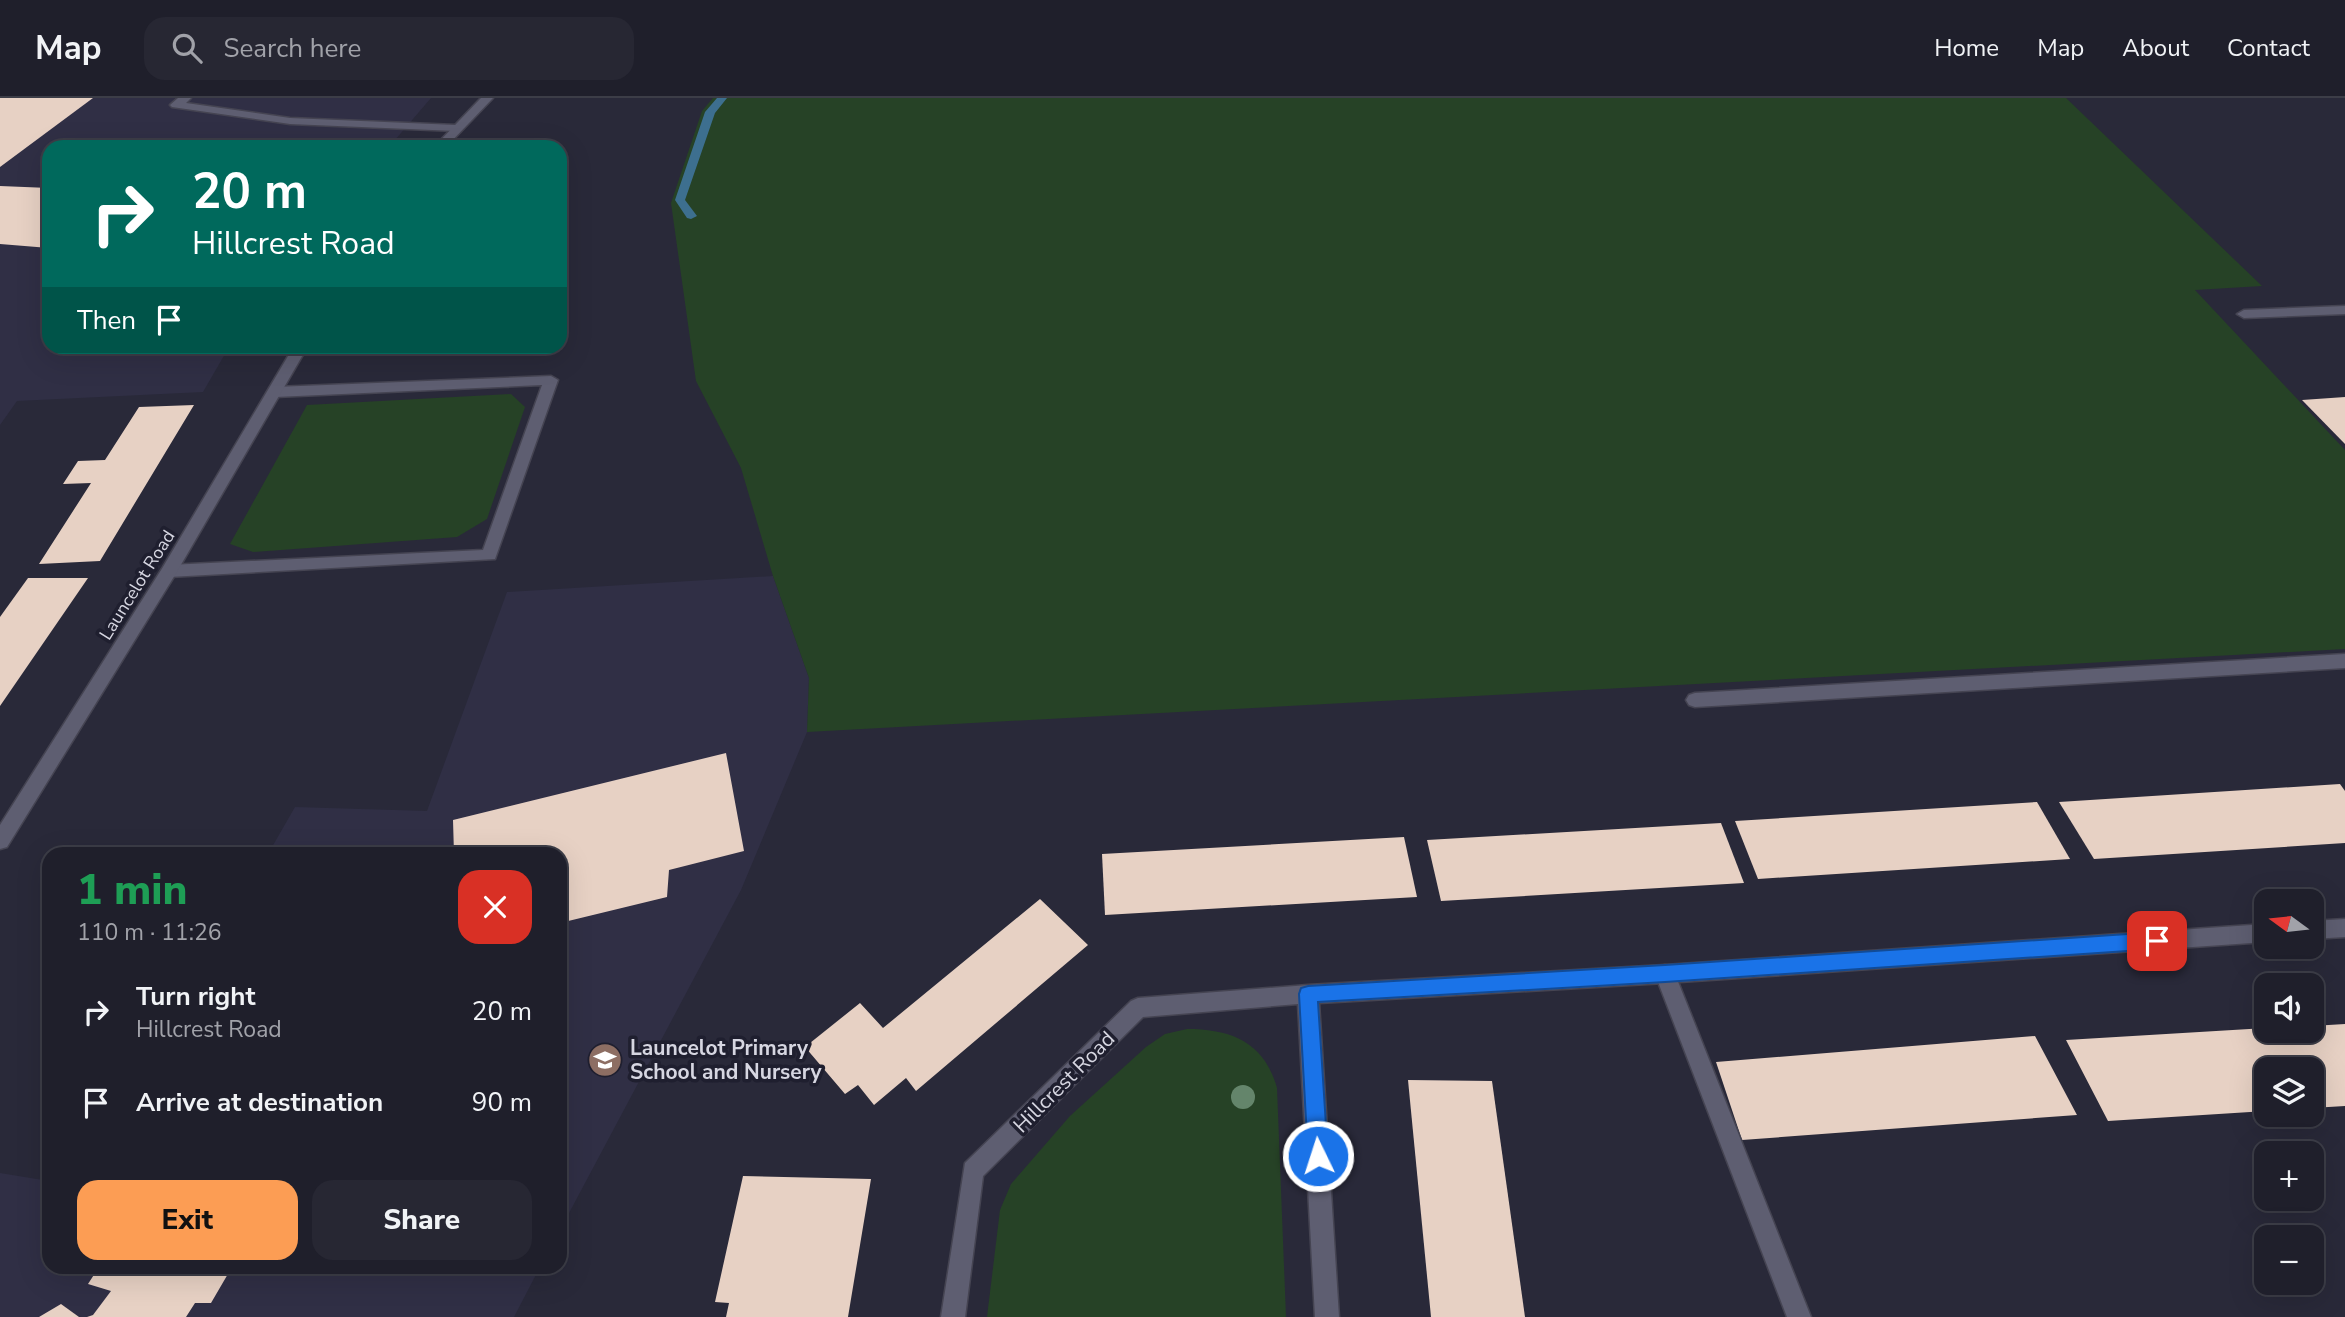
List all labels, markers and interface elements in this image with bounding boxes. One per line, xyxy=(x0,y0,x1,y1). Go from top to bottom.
search box xyxy=(144,17,634,80)
text: Map xyxy=(35,26,102,71)
icon: search xyxy=(168,29,206,67)
text: Search here xyxy=(224,31,361,66)
text: Home xyxy=(1934,32,1999,64)
text: Map xyxy=(2037,32,2084,64)
text: About xyxy=(2122,32,2189,64)
text: Contact xyxy=(2227,32,2310,64)
text: 20 m xyxy=(192,158,307,225)
icon: right xyxy=(77,168,168,259)
text: Hillcrest Road xyxy=(192,222,395,265)
icon: arrive xyxy=(150,301,188,339)
text: Then xyxy=(77,303,136,338)
street label: Launcelot Road xyxy=(94,525,180,645)
text: 1 min xyxy=(77,862,187,919)
button: close xyxy=(458,870,532,944)
north arrow xyxy=(2254,889,2324,959)
map controls xyxy=(2254,889,2324,1295)
pin xyxy=(2127,911,2187,971)
text: 110 m · 11:26 xyxy=(77,917,222,948)
icon: arrive xyxy=(2138,922,2176,960)
button: sound xyxy=(2254,973,2324,1043)
text: Turn right xyxy=(136,979,255,1014)
icon: right xyxy=(77,993,115,1031)
text: 20 m xyxy=(472,994,532,1029)
text: Hillcrest Road xyxy=(136,1014,282,1045)
street label: Hillcrest Road xyxy=(1007,1025,1121,1139)
place label: Launcelot Primary School and Nursery xyxy=(630,1034,823,1086)
school or university icon: Launcelot Primary School and Nursery xyxy=(586,1041,624,1079)
button: layers xyxy=(2254,1057,2324,1127)
icon: arrive xyxy=(77,1084,115,1122)
text: Arrive at destination xyxy=(136,1085,383,1120)
text: 90 m xyxy=(472,1085,532,1120)
position arrow xyxy=(1281,1119,1355,1193)
button: + xyxy=(2254,1141,2324,1211)
button: Exit xyxy=(77,1180,298,1260)
button: Share xyxy=(312,1180,532,1260)
button: − xyxy=(2254,1225,2324,1295)

